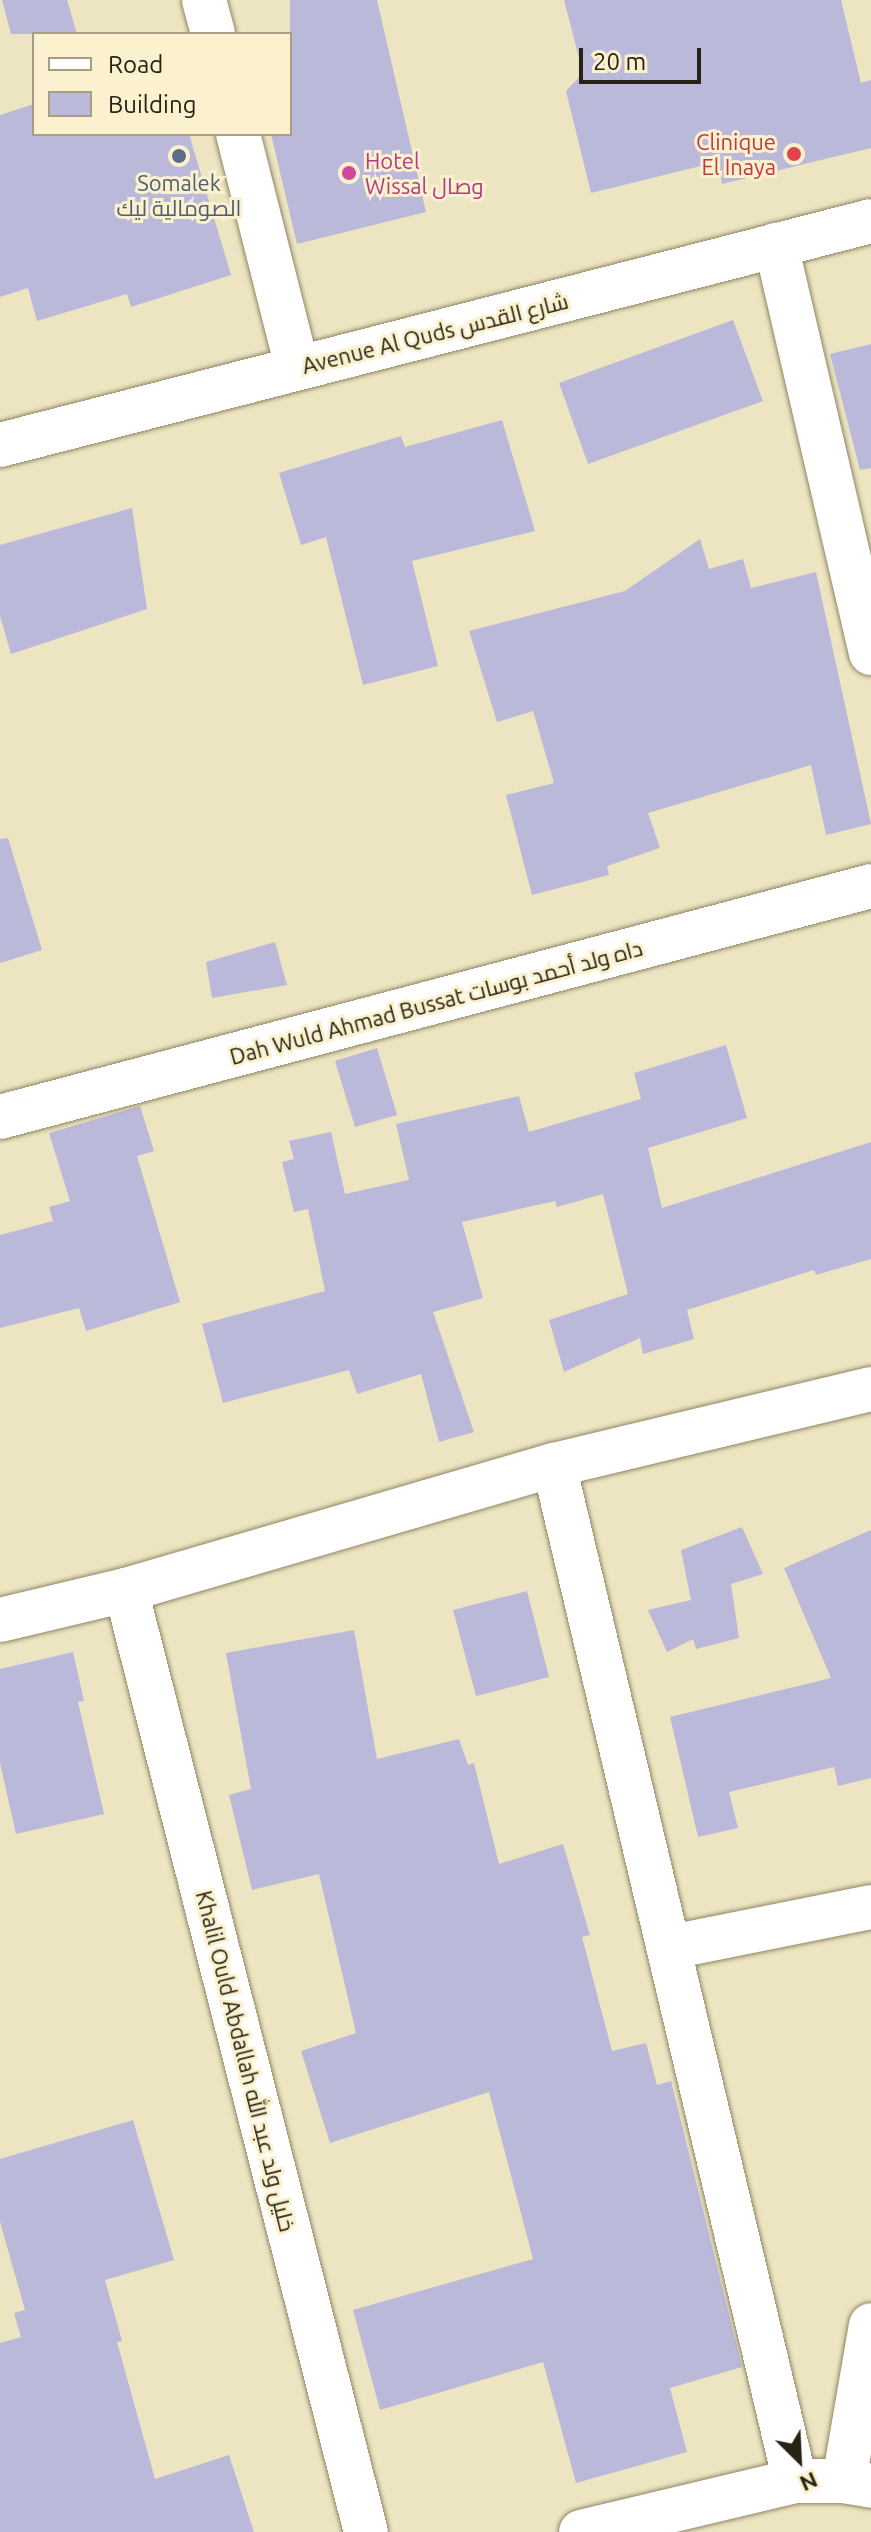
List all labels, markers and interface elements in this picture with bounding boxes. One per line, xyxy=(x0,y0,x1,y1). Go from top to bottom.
legend xyxy=(32,32,292,136)
scale bar xyxy=(583,32,705,82)
text: 20 m xyxy=(593,48,646,75)
text: Road xyxy=(108,51,163,78)
text: Building xyxy=(108,91,196,118)
place label: Clinique El Inaya xyxy=(696,128,776,180)
marker: Clinique El Inaya xyxy=(783,143,805,165)
marker: Somalek الصومالية ليك xyxy=(170,147,188,165)
place label: Hotel Wissal وصال xyxy=(365,147,484,198)
marker: Hotel Wissal وصال xyxy=(340,164,358,182)
place label: Somalek الصومالية ليك xyxy=(117,169,241,220)
street label: Avenue Al Quds شارع القدس xyxy=(299,287,571,379)
street label: Dah Wuld Ahmad Bussat داه ولد أحمد بوسات xyxy=(227,934,645,1070)
street label: Khalil Ould Abdallah خليل ولد عبد الله xyxy=(191,1888,301,2234)
north arrow xyxy=(759,2420,839,2500)
text: N xyxy=(796,2468,822,2497)

